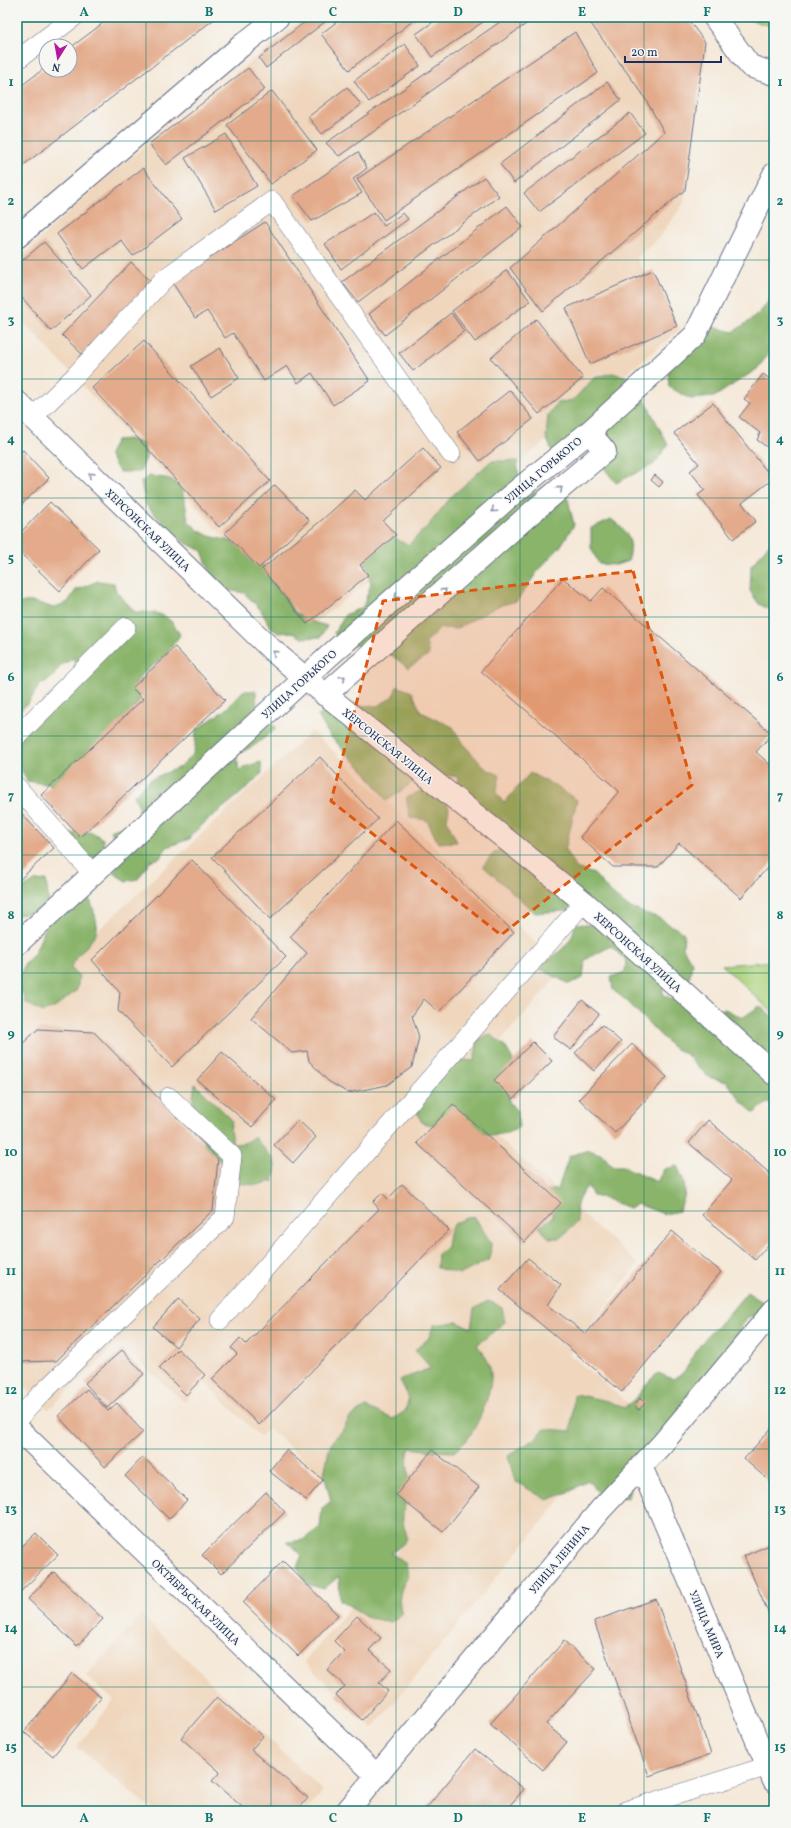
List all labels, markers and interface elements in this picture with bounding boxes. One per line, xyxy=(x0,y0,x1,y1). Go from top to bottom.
text: A xyxy=(79,4,89,22)
text: B xyxy=(205,4,214,22)
text: C xyxy=(329,4,337,22)
text: D xyxy=(453,4,463,22)
text: E xyxy=(578,4,586,22)
text: F xyxy=(703,4,711,22)
north arrow xyxy=(38,38,78,78)
scale bar xyxy=(625,38,721,64)
text: 20 m xyxy=(631,45,658,61)
text: N xyxy=(51,58,62,74)
text: 1 xyxy=(8,74,14,92)
text: 1 xyxy=(777,74,783,92)
text: 2 xyxy=(8,193,15,211)
text: 2 xyxy=(777,193,784,211)
text: 3 xyxy=(8,312,15,330)
text: 3 xyxy=(777,312,784,330)
text: 4 xyxy=(7,431,15,449)
text: 4 xyxy=(776,431,784,449)
street label: УЛИЦА ГОРЬКОГО xyxy=(502,434,586,508)
one-way arrow xyxy=(88,472,96,480)
street label: ХЕРСОНСКАЯ УЛИЦА xyxy=(101,486,193,576)
one-way arrow xyxy=(555,487,562,494)
one-way arrow xyxy=(491,505,499,513)
text: 5 xyxy=(8,550,14,568)
text: 5 xyxy=(777,550,783,568)
one-way arrow xyxy=(439,588,446,595)
one-way arrow xyxy=(394,592,402,599)
street label: УЛИЦА ГОРЬКОГО xyxy=(259,647,341,723)
one-way arrow xyxy=(273,650,280,657)
text: 6 xyxy=(7,669,15,687)
text: 6 xyxy=(776,669,784,687)
one-way arrow xyxy=(338,676,346,683)
street label: ХЕРСОНСКАЯ УЛИЦА xyxy=(338,706,436,789)
text: 7 xyxy=(8,788,14,806)
text: 7 xyxy=(777,788,783,806)
text: 8 xyxy=(7,907,15,925)
text: 8 xyxy=(776,907,784,925)
street label: ХЕРСОНСКАЯ УЛИЦА xyxy=(590,910,684,997)
text: 9 xyxy=(7,1025,15,1043)
text: 9 xyxy=(776,1025,784,1043)
text: 10 xyxy=(4,1144,18,1162)
text: 10 xyxy=(773,1144,787,1162)
text: 11 xyxy=(6,1263,16,1281)
text: 11 xyxy=(775,1263,785,1281)
text: 12 xyxy=(5,1382,17,1400)
text: 12 xyxy=(774,1382,786,1400)
text: 13 xyxy=(5,1501,17,1519)
text: 13 xyxy=(774,1501,786,1519)
street label: УЛИЦА ЛЕНИНА xyxy=(526,1522,594,1598)
street label: ОКТЯБРЬСКАЯ УЛИЦА xyxy=(147,1557,243,1650)
street label: УЛИЦА МИРА xyxy=(685,1588,727,1661)
text: 14 xyxy=(4,1620,18,1638)
text: 14 xyxy=(773,1620,787,1638)
text: 15 xyxy=(5,1739,17,1757)
text: 15 xyxy=(774,1739,786,1757)
text: A xyxy=(79,1810,89,1828)
text: B xyxy=(205,1810,214,1828)
text: C xyxy=(329,1810,337,1828)
text: D xyxy=(453,1810,463,1828)
text: E xyxy=(578,1810,586,1828)
text: F xyxy=(703,1810,711,1828)

